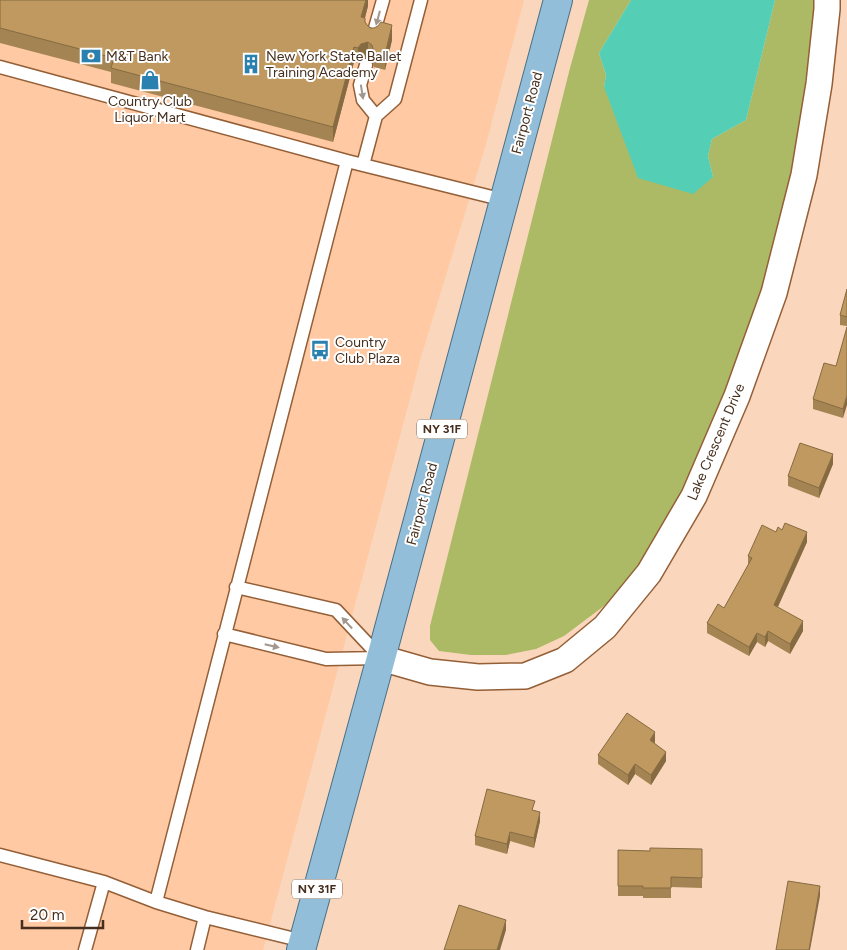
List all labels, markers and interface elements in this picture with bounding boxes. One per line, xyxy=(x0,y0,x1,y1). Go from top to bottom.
one-way arrow xyxy=(374,10,382,25)
bank icon: M&T Bank xyxy=(80,45,102,67)
place label: M&T Bank xyxy=(106,48,169,65)
place label: New York State Ballet Training Academy xyxy=(266,48,402,81)
building icon: New York State Ballet Training Academy xyxy=(240,53,262,75)
shop icon: Country Club Liquor Mart xyxy=(139,69,161,91)
street label: Fairport Road xyxy=(508,70,546,156)
one-way arrow xyxy=(359,85,367,101)
place label: Country Club Liquor Mart xyxy=(108,93,192,126)
place label: Country Club Plaza xyxy=(335,334,400,367)
bus stop icon: Country Club Plaza xyxy=(309,339,331,361)
street label: Lake Crescent Drive xyxy=(684,381,748,503)
road number: NY 31F xyxy=(417,419,467,438)
street label: Fairport Road xyxy=(403,461,441,547)
one-way arrow xyxy=(341,617,353,629)
one-way arrow xyxy=(264,642,279,650)
road number: NY 31F xyxy=(292,880,342,899)
scale bar xyxy=(22,898,104,930)
text: 20 m xyxy=(30,906,64,924)

